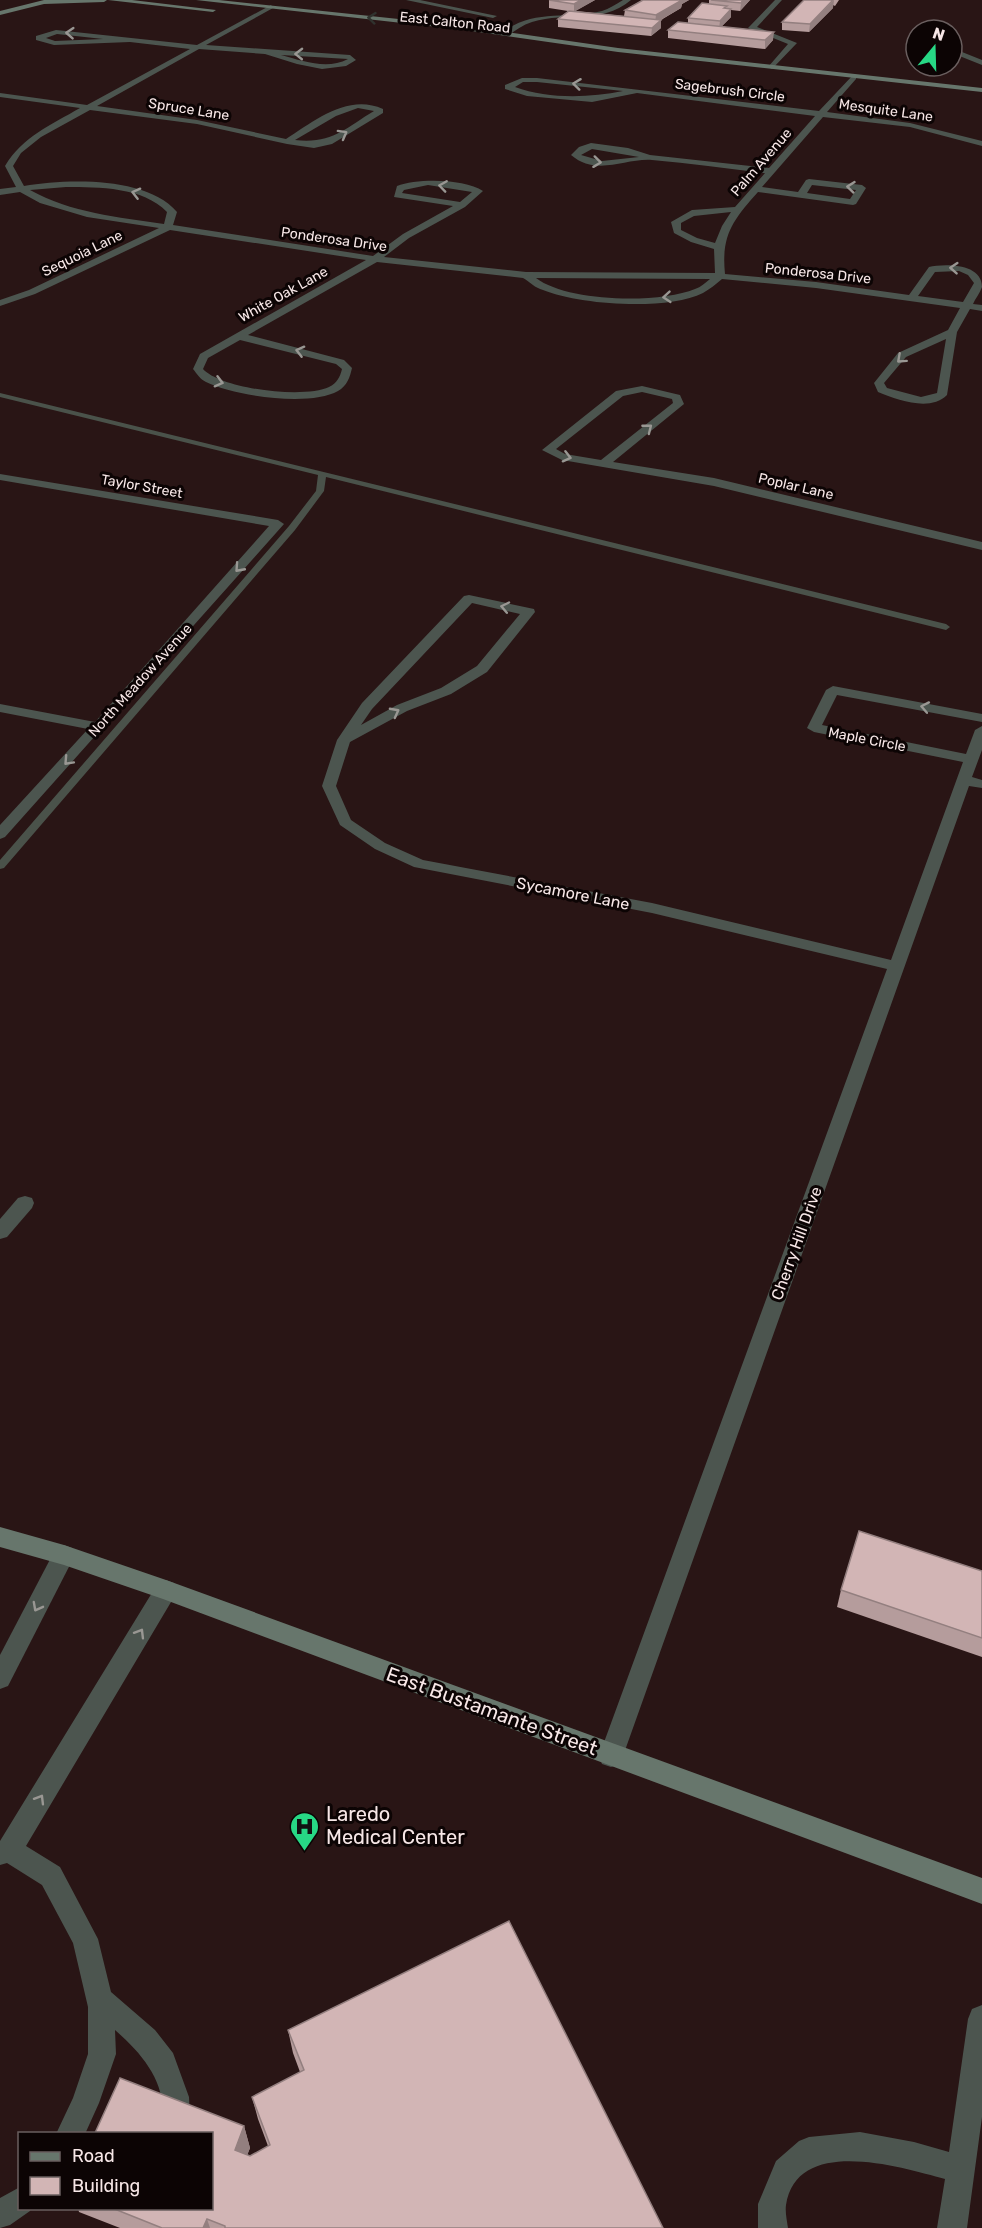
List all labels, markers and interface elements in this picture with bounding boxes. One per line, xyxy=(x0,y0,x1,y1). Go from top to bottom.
street label: East Calton Road xyxy=(399,8,511,37)
one-way arrow xyxy=(368,12,377,25)
north arrow xyxy=(904,18,964,78)
text: N xyxy=(930,23,947,45)
one-way arrow xyxy=(66,27,75,40)
one-way arrow xyxy=(295,48,304,60)
street label: Sagebrush Circle xyxy=(674,75,786,106)
one-way arrow xyxy=(573,78,582,91)
street label: Spruce Lane xyxy=(147,95,231,124)
street label: Mesquite Lane xyxy=(838,95,934,126)
street label: Palm Avenue xyxy=(727,125,796,200)
one-way arrow xyxy=(337,130,347,141)
one-way arrow xyxy=(592,155,601,167)
one-way arrow xyxy=(439,180,448,192)
one-way arrow xyxy=(846,181,856,194)
one-way arrow xyxy=(132,188,142,201)
street label: Ponderosa Drive xyxy=(280,224,388,255)
street label: Sequoia Lane xyxy=(39,226,126,280)
street label: Ponderosa Drive xyxy=(764,259,872,288)
one-way arrow xyxy=(950,262,959,275)
street label: White Oak Lane xyxy=(236,263,331,326)
one-way arrow xyxy=(662,290,671,303)
one-way arrow xyxy=(295,346,305,359)
one-way arrow xyxy=(897,352,907,363)
one-way arrow xyxy=(213,374,223,387)
one-way arrow xyxy=(642,424,653,435)
one-way arrow xyxy=(562,450,572,463)
street label: Poplar Lane xyxy=(757,470,835,503)
street label: Taylor Street xyxy=(100,471,185,502)
one-way arrow xyxy=(236,561,247,572)
one-way arrow xyxy=(501,601,511,614)
street label: North Meadow Avenue xyxy=(85,620,196,740)
one-way arrow xyxy=(920,701,930,714)
one-way arrow xyxy=(389,708,400,719)
street label: Maple Circle xyxy=(827,724,907,755)
one-way arrow xyxy=(64,754,75,764)
street label: Sycamore Lane xyxy=(515,873,631,914)
street label: Cherry Hill Drive xyxy=(767,1184,826,1303)
one-way arrow xyxy=(33,1600,45,1611)
one-way arrow xyxy=(133,1628,144,1639)
street label: East Bustamante Street xyxy=(383,1662,601,1760)
one-way arrow xyxy=(32,1795,44,1805)
place label: Laredo Medical Center xyxy=(326,1802,465,1849)
hospital icon: Laredo Medical Center xyxy=(289,1810,321,1852)
legend xyxy=(18,2132,213,2210)
text: Road xyxy=(72,2145,115,2167)
text: Building xyxy=(72,2175,140,2197)

